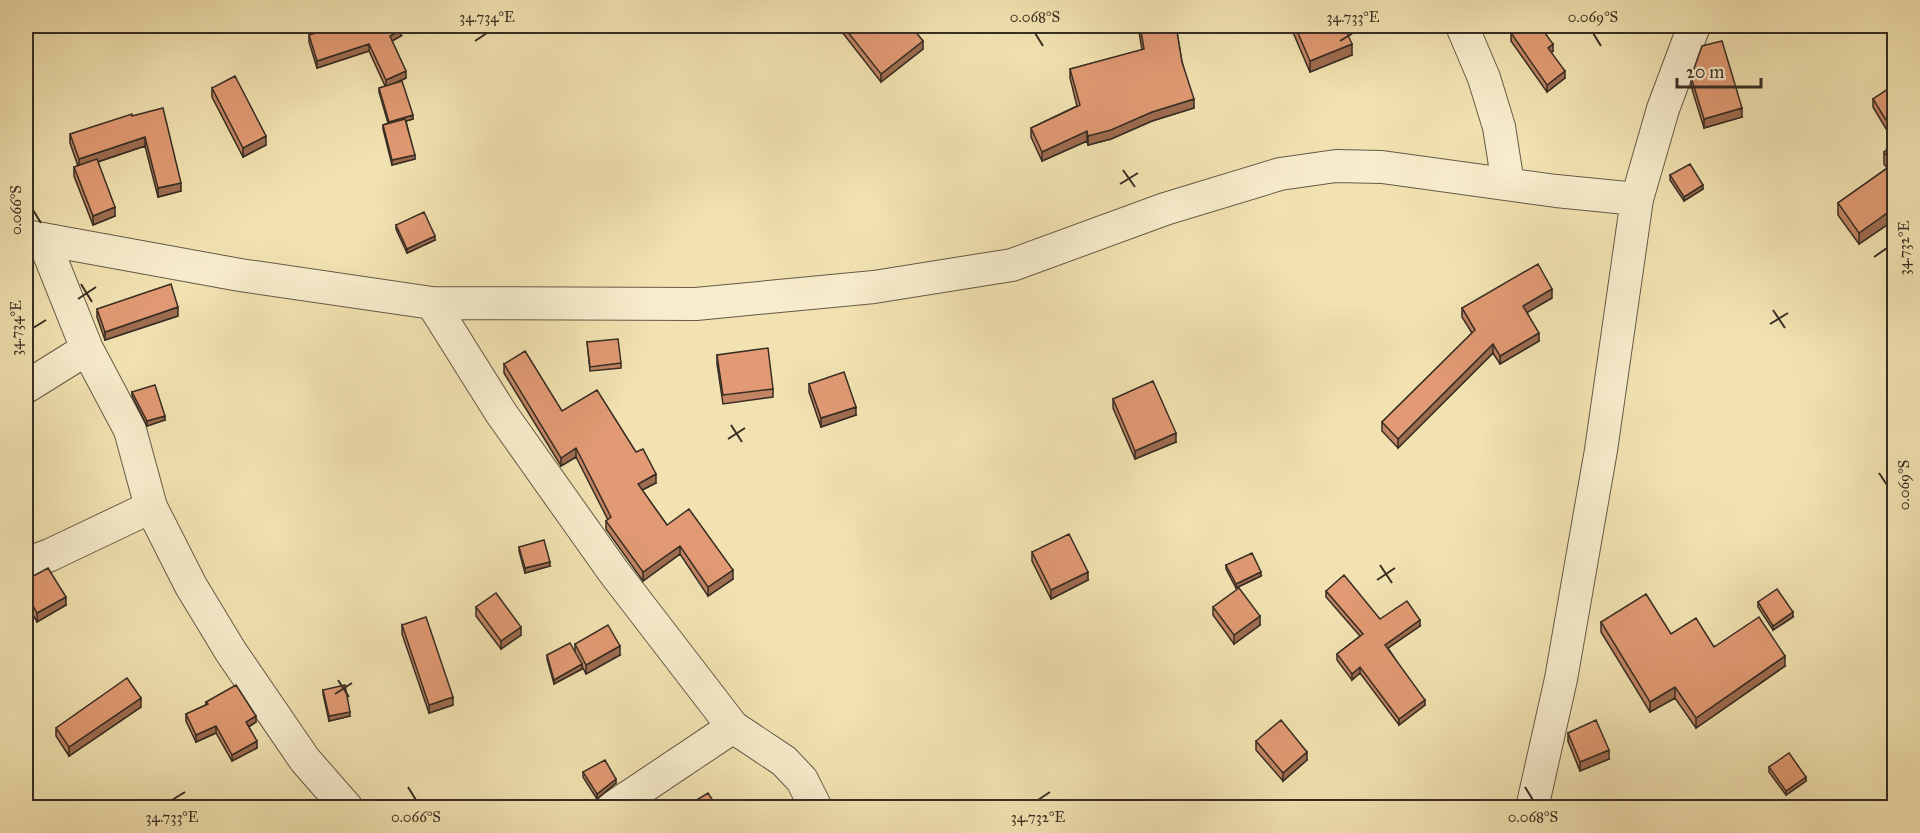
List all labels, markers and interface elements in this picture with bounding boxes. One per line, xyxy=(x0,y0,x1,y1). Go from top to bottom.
text: 34.734°E xyxy=(459,8,515,26)
text: 0.068°S xyxy=(1010,8,1060,26)
text: 34.733°E xyxy=(1326,8,1380,26)
text: 0.069°S xyxy=(1568,8,1618,26)
scale bar xyxy=(1677,51,1761,89)
text: 20 m xyxy=(1686,61,1724,83)
text: 0.066°S xyxy=(7,185,25,235)
text: 34.732°E xyxy=(1895,221,1913,275)
text: 34.734°E xyxy=(7,300,25,356)
text: 0.069°S xyxy=(1895,460,1913,510)
text: 34.733°E xyxy=(145,808,199,826)
text: 0.066°S xyxy=(391,808,441,826)
text: 34.732°E xyxy=(1011,808,1065,826)
text: 0.068°S xyxy=(1508,808,1558,826)

